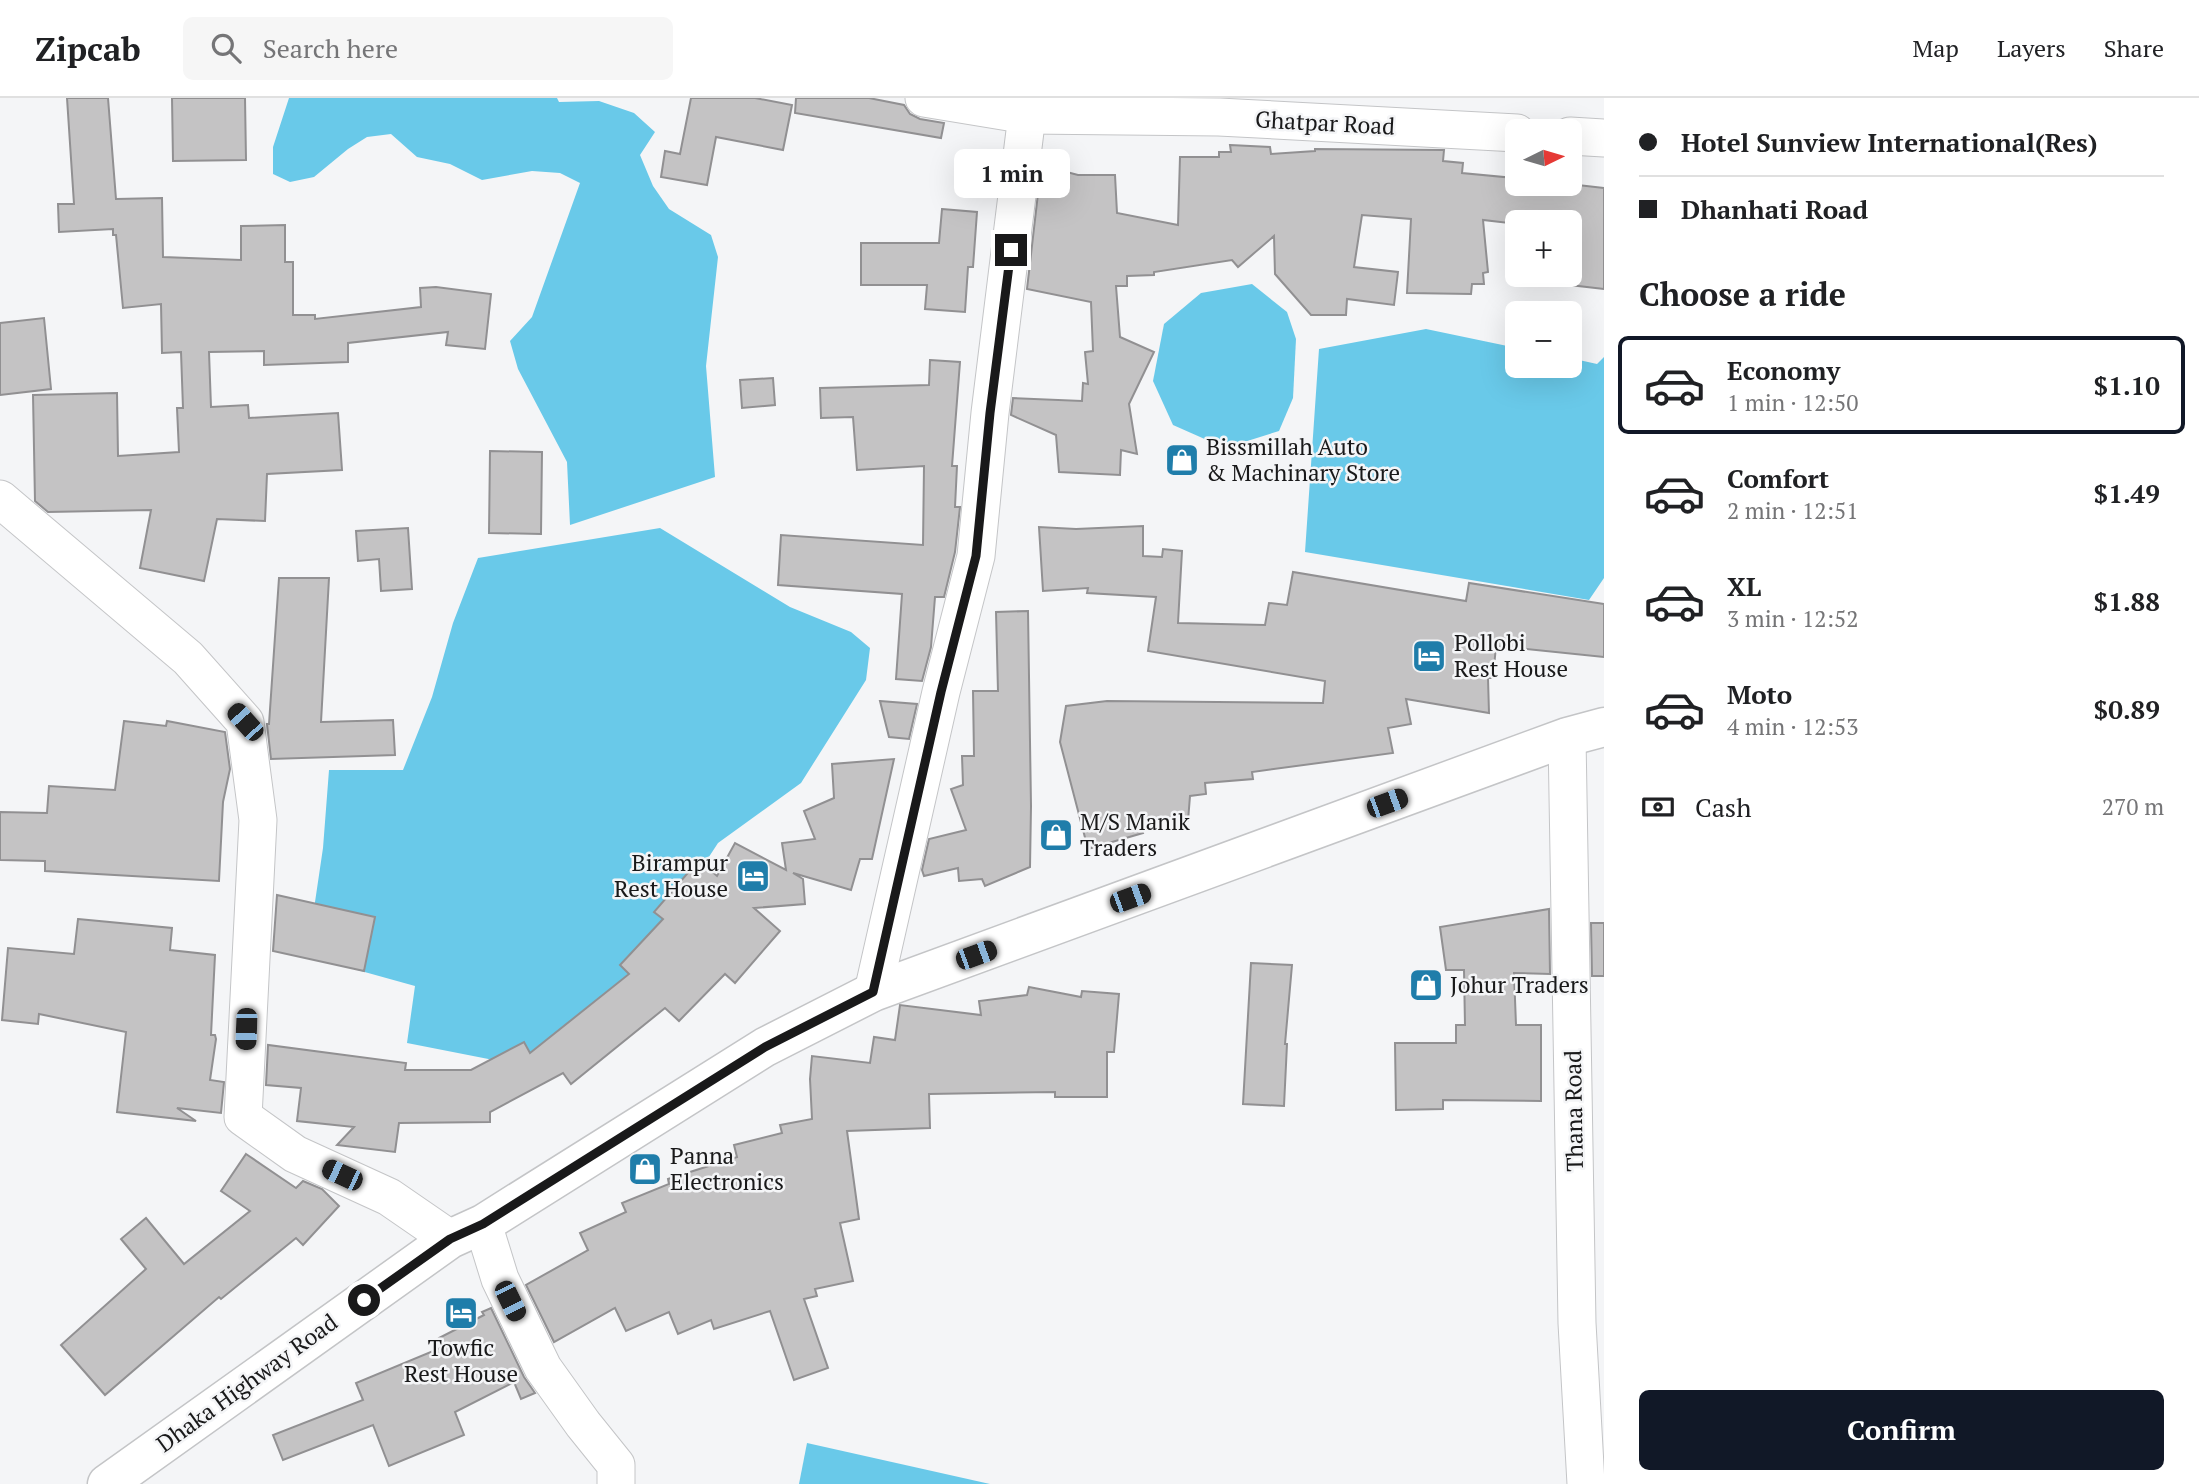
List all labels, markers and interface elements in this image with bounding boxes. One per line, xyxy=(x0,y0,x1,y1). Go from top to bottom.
search box xyxy=(183,17,673,80)
text: Zipcab xyxy=(35,27,141,70)
icon: search xyxy=(207,29,245,67)
text: Search here xyxy=(263,31,398,65)
text: Map xyxy=(1912,32,1959,64)
text: Layers xyxy=(1997,32,2066,64)
text: Share xyxy=(2104,32,2164,64)
street label: Ghatpar Road xyxy=(1254,103,1396,142)
north arrow xyxy=(1505,119,1582,196)
map controls xyxy=(1505,119,1582,378)
text: Hotel Sunview International(Res) xyxy=(1681,125,2098,159)
callout: 1 min xyxy=(953,149,1069,198)
text: 1 min xyxy=(981,158,1043,189)
text: Dhanhati Road xyxy=(1681,192,1868,226)
button: + xyxy=(1505,210,1582,287)
route end xyxy=(995,234,1027,266)
text: Choose a ride xyxy=(1639,273,1846,315)
button: − xyxy=(1505,301,1582,378)
text: Economy xyxy=(1727,353,1840,387)
icon: car xyxy=(1643,354,1706,417)
text: $1.10 xyxy=(2094,368,2160,402)
text: 1 min · 12:50 xyxy=(1727,387,1859,418)
place label: Bissmillah Auto & Machinary Store xyxy=(1206,431,1400,488)
shop icon: Bissmillah Auto & Machinary Store xyxy=(1163,441,1201,479)
text: Comfort xyxy=(1727,461,1829,495)
icon: car xyxy=(1643,462,1706,525)
text: $1.49 xyxy=(2094,476,2160,510)
text: 2 min · 12:51 xyxy=(1727,495,1859,526)
text: XL xyxy=(1727,569,1761,603)
icon: car xyxy=(1643,570,1706,633)
text: $1.88 xyxy=(2094,584,2160,618)
text: 3 min · 12:52 xyxy=(1727,603,1859,634)
place label: Pollobi Rest House xyxy=(1454,627,1568,684)
hotel icon: Pollobi Rest House xyxy=(1410,637,1448,675)
text: Moto xyxy=(1727,677,1792,711)
icon: car xyxy=(1643,678,1706,741)
text: $0.89 xyxy=(2094,692,2160,726)
car xyxy=(224,699,267,745)
text: 4 min · 12:53 xyxy=(1727,711,1859,742)
car xyxy=(1364,786,1411,820)
icon: cash xyxy=(1639,788,1677,826)
text: Cash xyxy=(1695,790,1751,824)
text: 270 m xyxy=(2102,791,2164,822)
place label: M/S Manik Traders xyxy=(1080,806,1190,863)
shop icon: M/S Manik Traders xyxy=(1037,816,1075,854)
place label: Birampur Rest House xyxy=(614,847,728,904)
hotel icon: Birampur Rest House xyxy=(734,857,772,895)
car xyxy=(1107,881,1154,915)
car xyxy=(953,938,1000,972)
shop icon: Johur Traders xyxy=(1407,966,1445,1004)
place label: Johur Traders xyxy=(1450,969,1589,1000)
car xyxy=(235,1008,258,1050)
street label: Thana Road xyxy=(1557,1050,1590,1172)
place label: Panna Electronics xyxy=(670,1140,784,1197)
shop icon: Panna Electronics xyxy=(626,1150,664,1188)
car xyxy=(319,1157,366,1193)
car xyxy=(492,1278,529,1324)
route start xyxy=(348,1284,380,1316)
hotel icon: Towfic Rest House xyxy=(442,1294,480,1332)
street label: Dhaka Highway Road xyxy=(150,1306,344,1459)
place label: Towfic Rest House xyxy=(404,1332,518,1389)
button: Confirm xyxy=(1639,1390,2164,1470)

